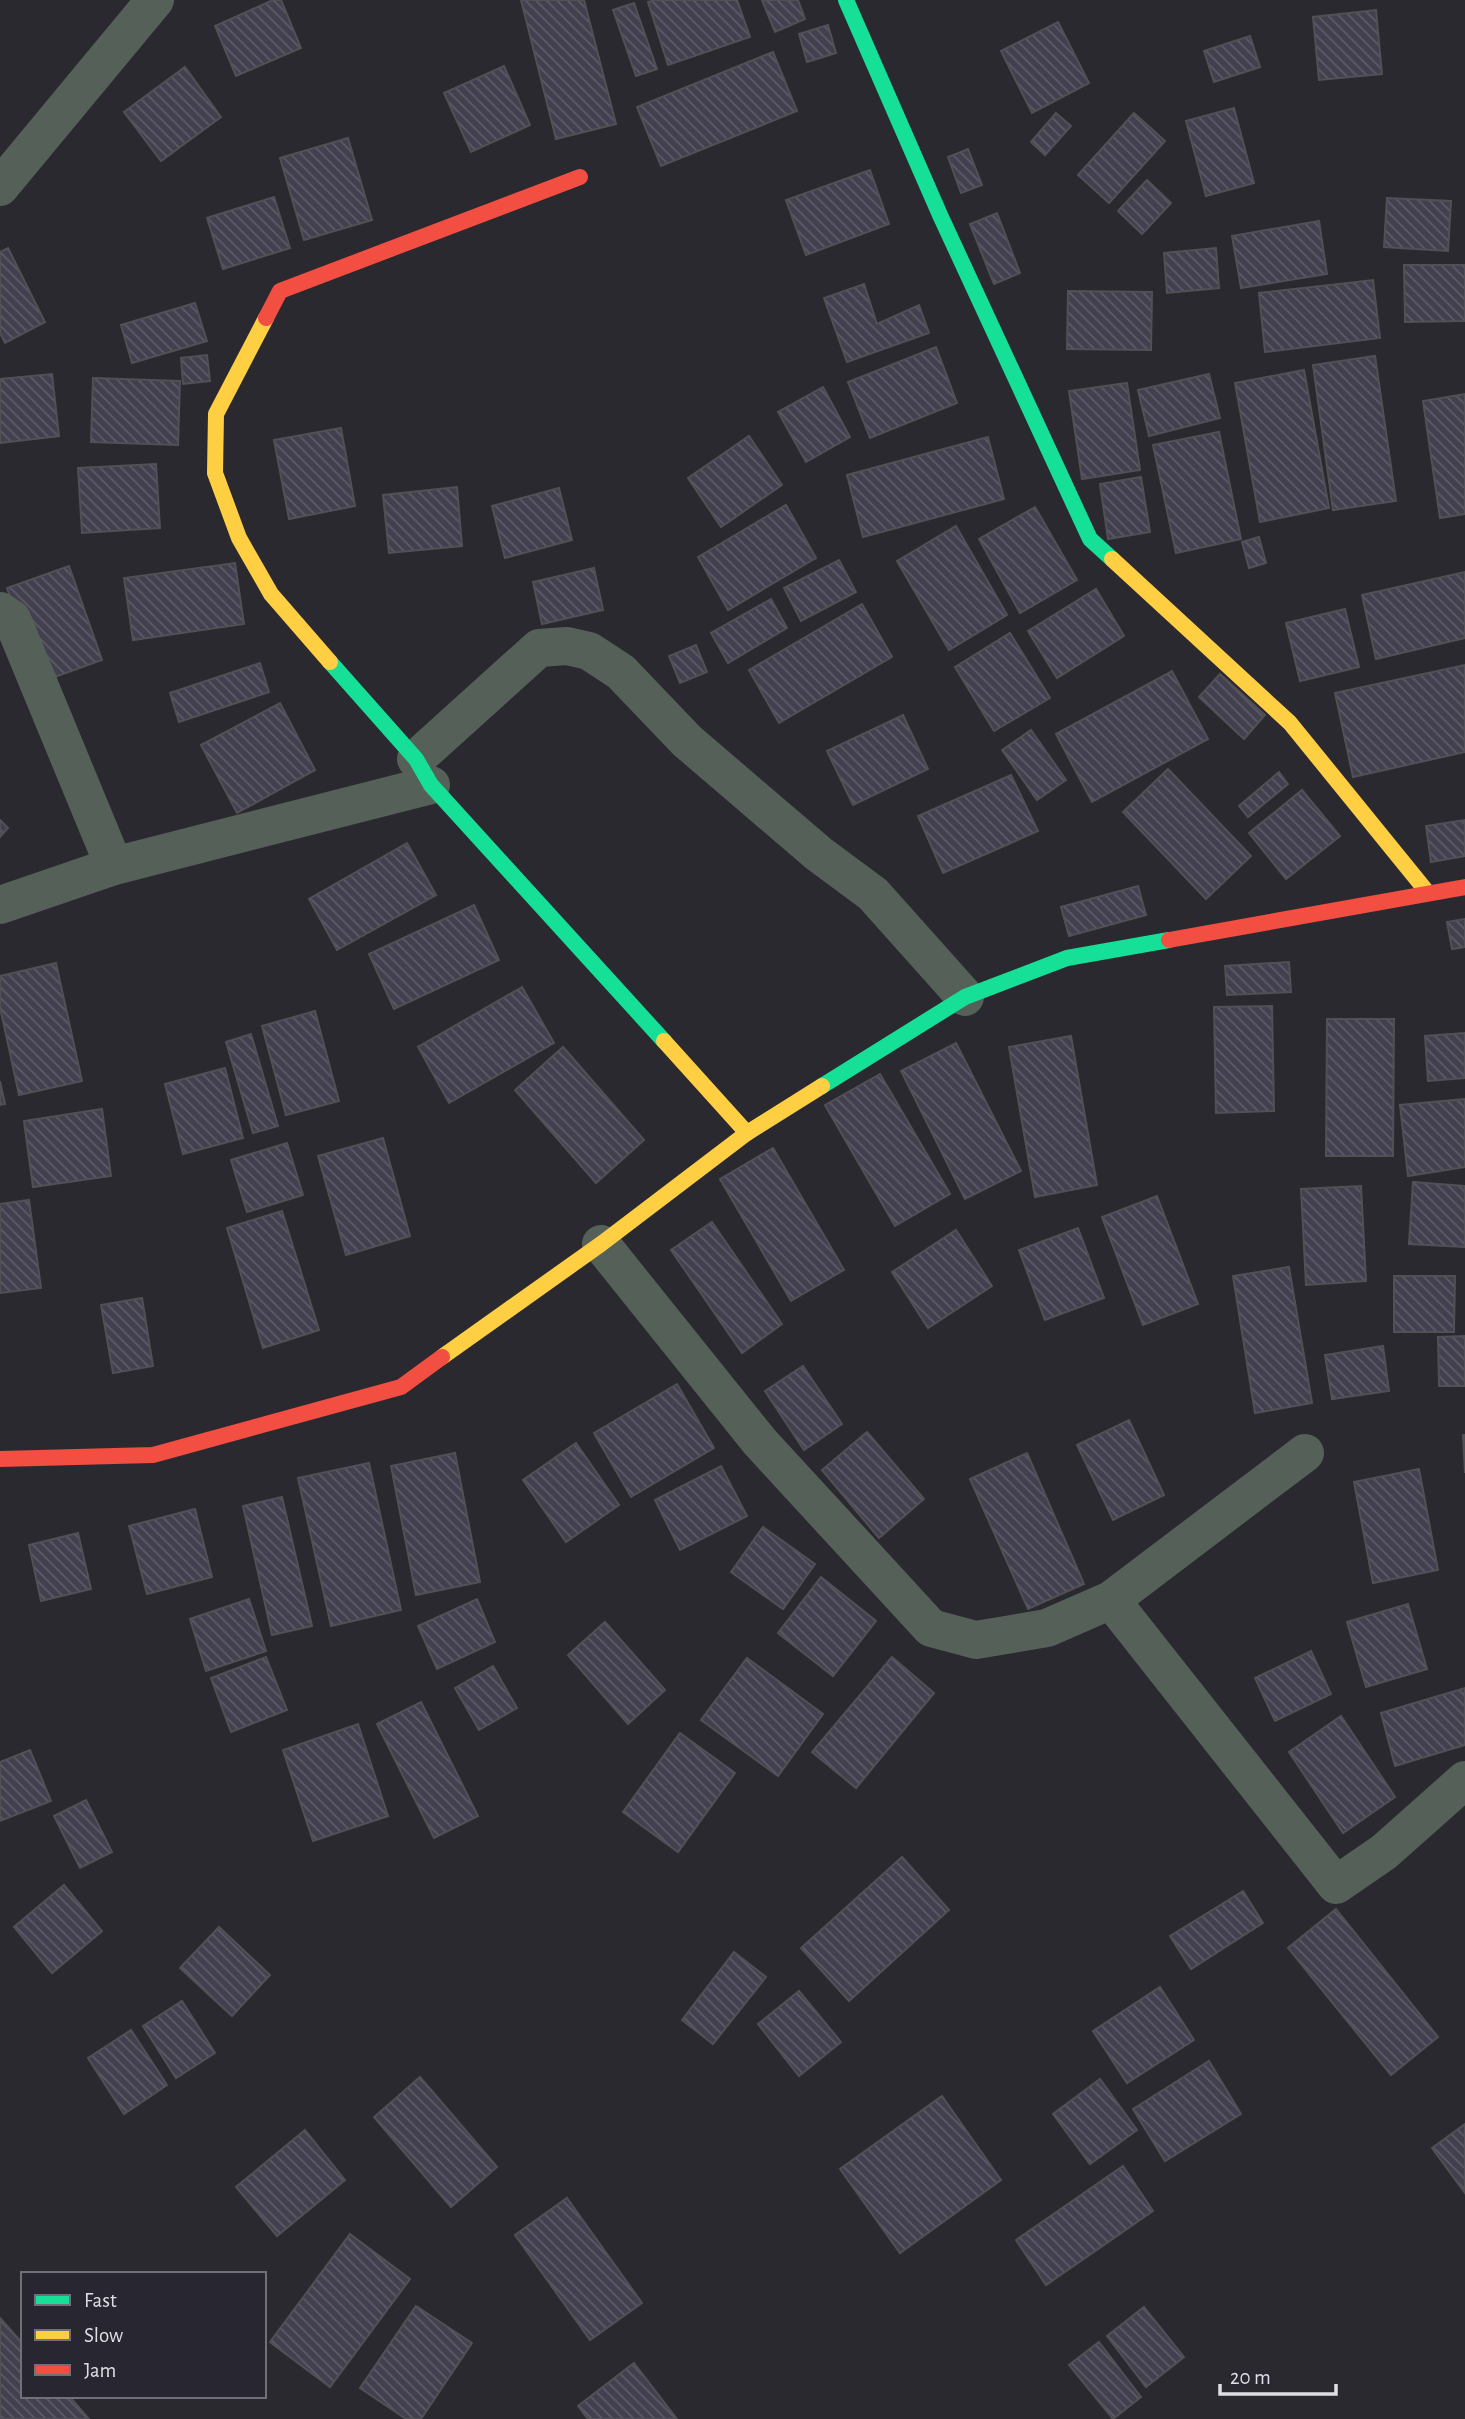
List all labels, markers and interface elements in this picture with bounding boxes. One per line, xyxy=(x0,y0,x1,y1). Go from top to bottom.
legend xyxy=(21,2272,266,2398)
text: Fast xyxy=(84,2290,117,2311)
text: Slow xyxy=(84,2325,123,2346)
scale bar xyxy=(1220,2352,1336,2396)
text: Jam xyxy=(84,2360,116,2381)
text: 20 m xyxy=(1230,2367,1271,2388)

